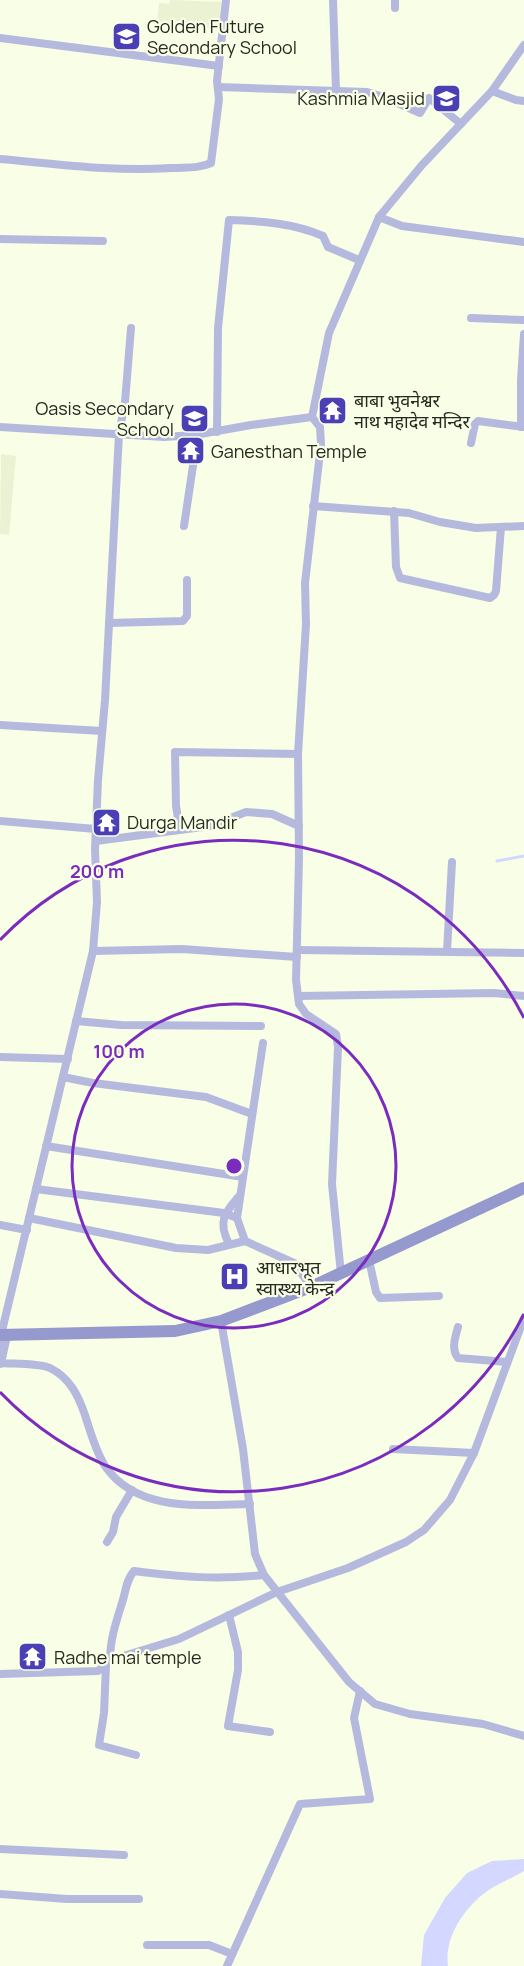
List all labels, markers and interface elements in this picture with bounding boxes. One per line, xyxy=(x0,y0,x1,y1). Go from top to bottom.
place label: Golden Future Secondary School xyxy=(147,14,297,59)
school or university icon: Golden Future Secondary School xyxy=(110,20,142,52)
school or university icon: Kashmia Masjid xyxy=(430,82,462,114)
place label: Kashmia Masjid xyxy=(297,86,425,110)
place label: बाबा भुवनेश्वर नाथ महादेव मन्दिर xyxy=(354,388,470,433)
temple icon: बाबा भुवनेश्वर नाथ महादेव मन्दिर xyxy=(317,394,349,426)
place label: Oasis Secondary School xyxy=(35,396,174,441)
school or university icon: Oasis Secondary School xyxy=(179,402,211,434)
temple icon: Ganesthan Temple xyxy=(174,435,206,467)
place label: Ganesthan Temple xyxy=(211,439,367,463)
temple icon: Durga Mandir xyxy=(90,806,122,838)
place label: Durga Mandir xyxy=(127,810,238,834)
text: 200 m xyxy=(70,859,124,883)
text: 100 m xyxy=(93,1039,145,1063)
centre of rings xyxy=(224,1156,244,1176)
place label: आधारभूत स्वास्थ्य केन्द्र xyxy=(256,1255,335,1300)
hospital icon: आधारभूत स्वास्थ्य केन्द्र xyxy=(219,1261,251,1293)
temple icon: Radhe mai temple xyxy=(17,1641,49,1673)
place label: Radhe mai temple xyxy=(54,1645,202,1669)

